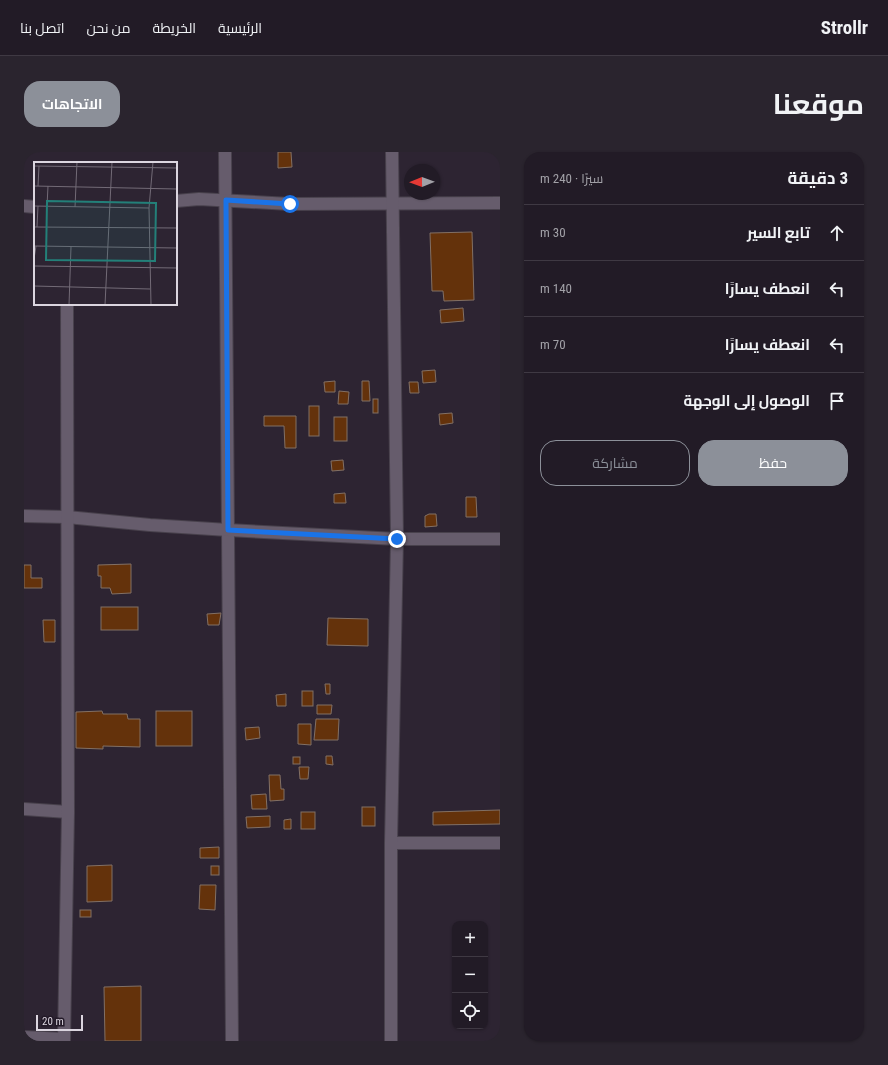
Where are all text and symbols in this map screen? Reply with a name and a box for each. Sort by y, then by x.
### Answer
text: Strollr [821,16,868,39]
text: اتصل بنا [20,20,64,36]
text: من نحن [86,20,130,36]
text: الخريطة [152,20,196,36]
text: الرئيسية [218,20,262,36]
button: الاتجاهات [24,81,120,127]
text: موقعنا [773,88,864,121]
inset map [34,162,177,305]
north arrow [404,164,440,200]
text: 3 دقيقة [787,168,848,188]
text: سيرًا · 240 m [540,171,603,186]
route start [281,195,299,213]
icon: ahead [826,222,848,244]
text: تابع السير [747,224,810,242]
text: 30 m [540,225,566,240]
icon: left [826,278,848,300]
text: انعطف يسارًا [725,280,810,298]
text: 140 m [540,281,572,296]
icon: left [826,334,848,356]
text: انعطف يسارًا [725,336,810,354]
text: 70 m [540,337,566,352]
icon: arrive [826,390,848,412]
text: الوصول إلى الوجهة [684,392,810,410]
button: مشاركة [540,440,690,486]
button: حفظ [698,440,848,486]
route end [388,530,406,548]
map controls [452,921,488,1029]
button: + [452,921,488,957]
button: − [452,957,488,993]
button: locate [452,993,488,1029]
scale bar [36,1013,83,1032]
text: 20 m [42,1015,64,1028]

